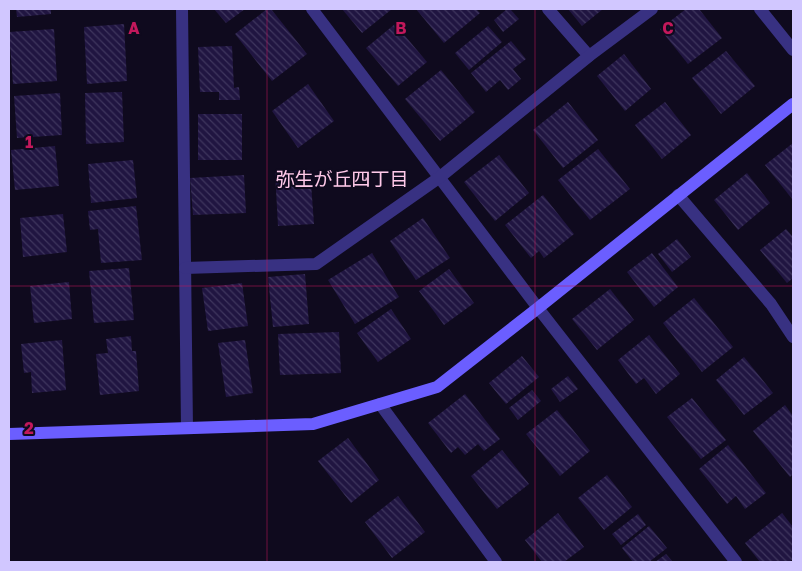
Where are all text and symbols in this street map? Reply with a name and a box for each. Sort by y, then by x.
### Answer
text: A [128,18,140,38]
text: B [395,18,407,38]
text: C [662,18,674,38]
text: 1 [25,132,33,152]
district label: 弥生が丘四丁目 [275,167,409,190]
text: 2 [24,418,34,438]

